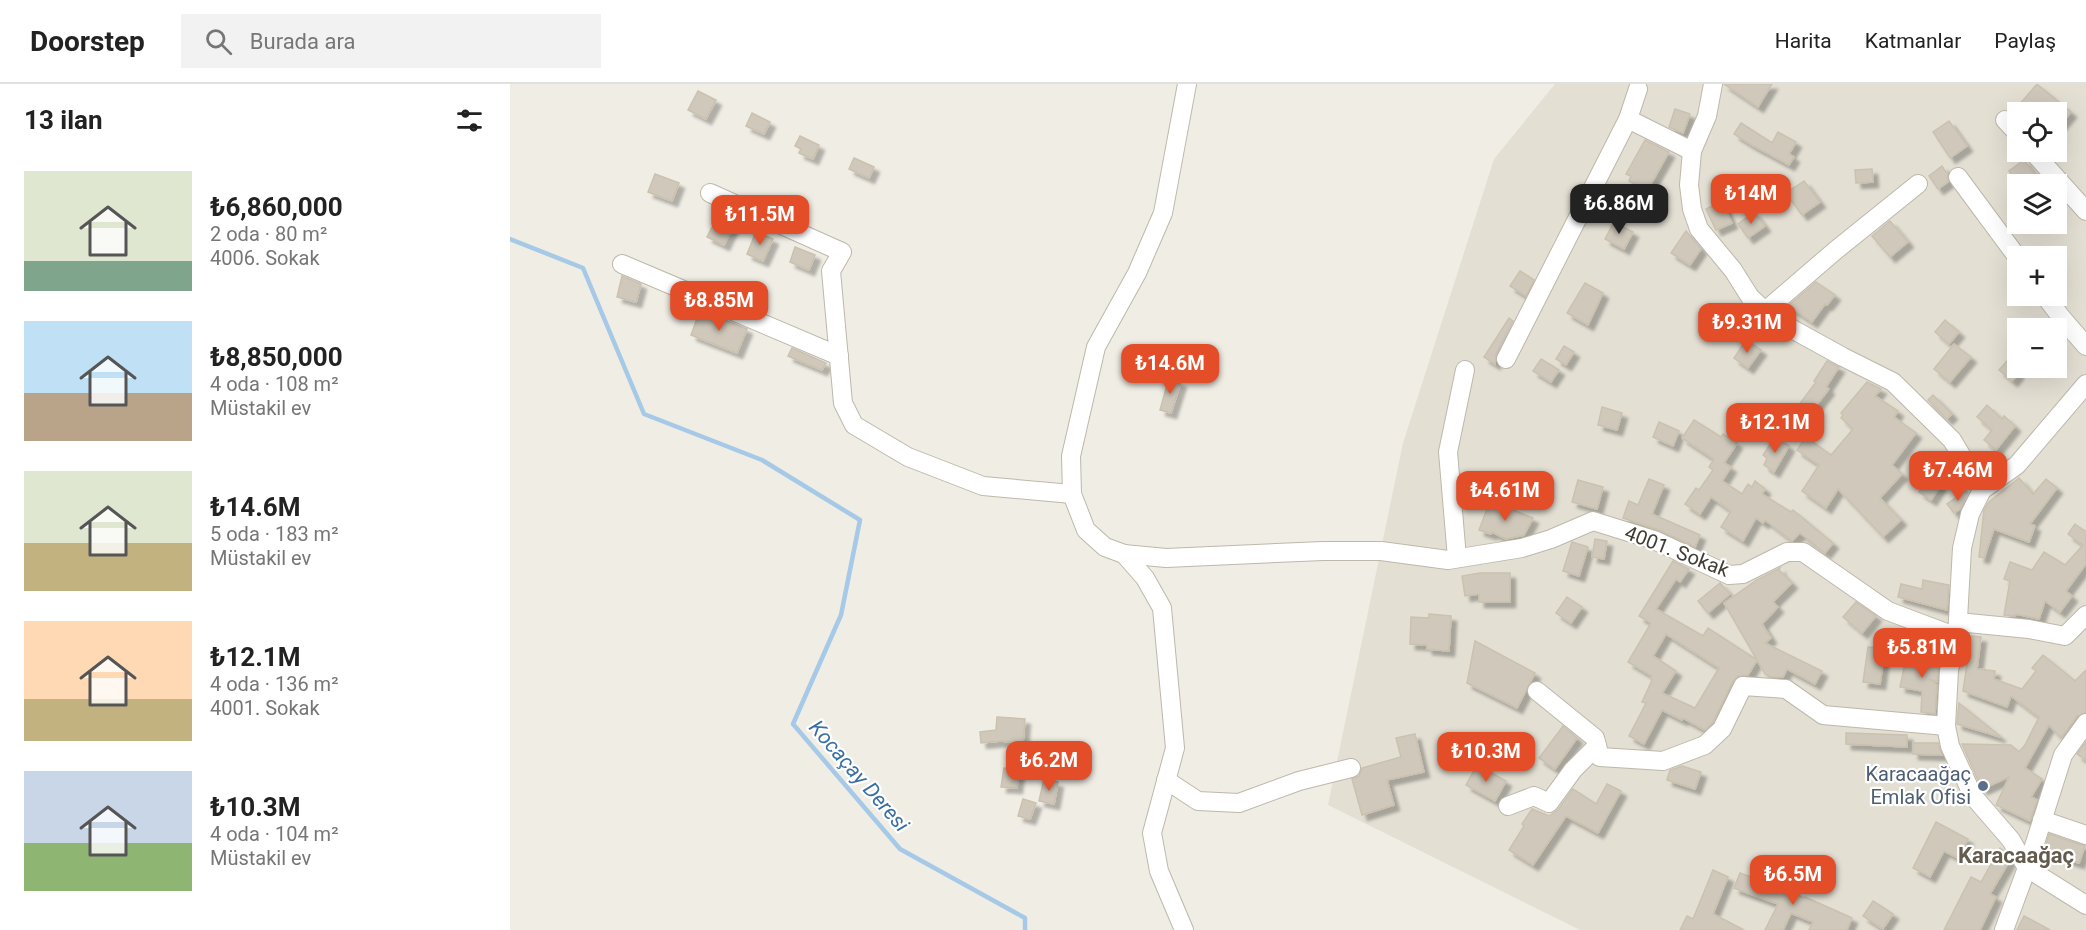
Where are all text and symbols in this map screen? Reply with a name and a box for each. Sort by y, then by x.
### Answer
search box [181,14,601,68]
text: Doorstep [30,25,145,58]
icon: search [202,25,235,58]
text: Burada ara [250,29,355,54]
text: Harita [1775,29,1832,53]
text: Katmanlar [1865,29,1961,53]
text: Paylaş [1994,29,2056,53]
map controls [2007,102,2067,378]
button: locate [2007,102,2067,162]
icon: filters [453,104,486,137]
text: 13 ilan [24,105,103,135]
pin: ₺14M [1715,174,1787,225]
button: layers [2007,174,2067,234]
text: ₺14M [1725,181,1777,205]
pin: ₺6.86M [1570,184,1668,235]
text: ₺6.86M [1584,191,1654,215]
text: ₺6,860,000 [210,192,343,222]
icon: home [72,195,144,267]
pin: ₺11.5M [711,195,809,246]
text: ₺11.5M [725,202,795,226]
text: 2 oda · 80 m² [210,222,327,246]
text: 4006. Sokak [210,246,320,270]
button: + [2007,246,2067,306]
pin: ₺8.85M [670,281,768,332]
text: ₺8.85M [684,288,754,312]
pin: ₺9.31M [1698,303,1796,354]
text: ₺9.31M [1712,310,1782,334]
button: − [2007,318,2067,378]
text: ₺8,850,000 [210,342,343,372]
pin: ₺14.6M [1121,344,1219,395]
icon: home [72,345,144,417]
text: ₺14.6M [1135,351,1205,375]
text: 4 oda · 108 m² [210,372,338,396]
text: Müstakil ev [210,396,311,420]
pin: ₺12.1M [1726,403,1824,454]
text: ₺12.1M [1740,410,1810,434]
pin: ₺7.46M [1909,451,2007,502]
text: ₺7.46M [1923,458,1993,482]
pin: ₺4.61M [1456,471,1554,522]
text: ₺4.61M [1470,478,1540,502]
text: ₺14.6M [210,492,300,522]
icon: home [72,495,144,567]
street label: 4001. Sokak [1622,520,1733,582]
text: 5 oda · 183 m² [210,522,338,546]
text: Müstakil ev [210,546,311,570]
pin: ₺5.81M [1873,628,1971,679]
text: ₺5.81M [1887,635,1957,659]
text: ₺12.1M [210,642,300,672]
icon: home [72,645,144,717]
text: 4 oda · 136 m² [210,672,338,696]
text: 4001. Sokak [210,696,320,720]
water label: Kocaçay Deresi [804,716,914,837]
pin: ₺10.3M [1437,732,1535,783]
text: ₺10.3M [1451,739,1521,763]
pin: ₺6.2M [1007,741,1091,792]
text: ₺6.2M [1020,748,1078,772]
place label: Karacaağaç Emlak Ofisi [1866,762,1971,809]
marker: Karacaağaç Emlak Ofisi [1976,779,1990,793]
text: ₺10.3M [210,792,300,822]
icon: home [72,795,144,867]
text: 4 oda · 104 m² [210,822,338,846]
district label: Karacaağaç [1958,843,2074,868]
text: Müstakil ev [210,846,311,870]
pin: ₺6.5M [1751,855,1835,906]
text: ₺6.5M [1764,862,1822,886]

